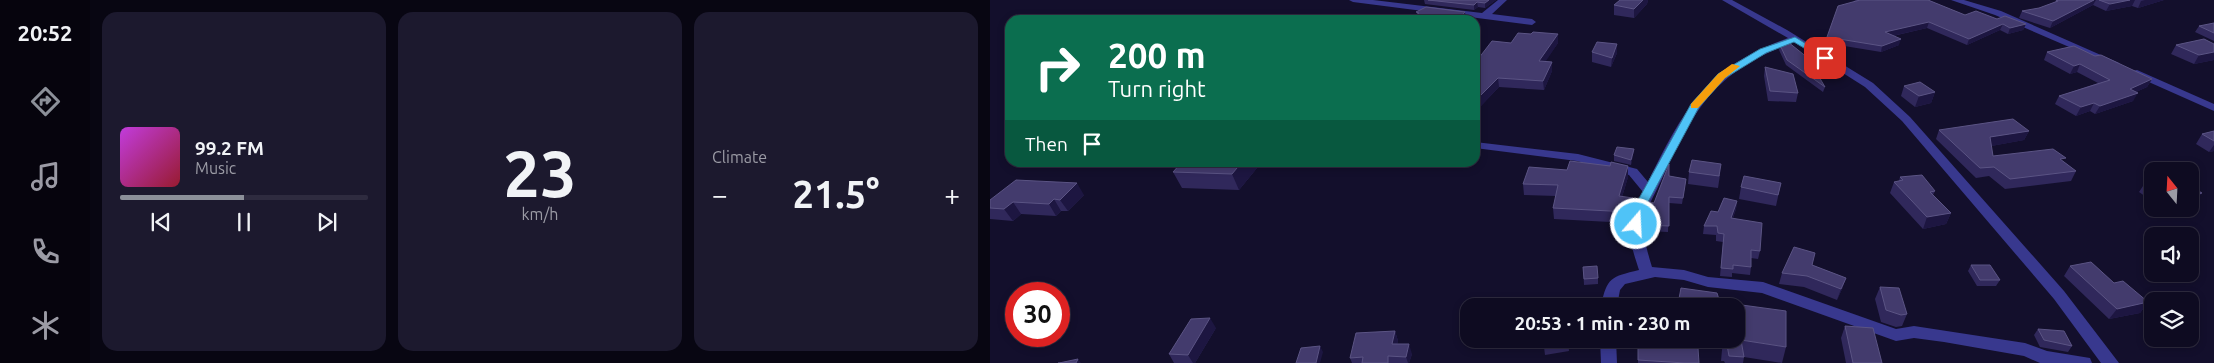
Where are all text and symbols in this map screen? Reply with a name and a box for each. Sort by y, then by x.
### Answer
text: 20:52 [17,20,73,45]
icon: right [1025,35,1090,100]
text: 200 m [1108,35,1206,75]
pin [1804,37,1846,79]
icon: arrive [1811,44,1839,72]
text: Turn right [1108,76,1206,101]
icon: directions [28,84,63,119]
icon: arrive [1078,130,1106,158]
text: Then [1025,133,1068,155]
text: 23 [503,136,577,209]
text: 99.2 FM [195,137,264,159]
text: Climate [712,148,767,166]
icon: music [28,159,63,194]
text: Music [195,159,236,177]
north arrow [2144,162,2199,218]
map controls [2144,162,2199,347]
text: 21.5° [792,173,880,215]
text: − [712,179,728,210]
text: + [944,179,960,210]
position arrow [1609,197,1661,249]
text: km/h [522,205,558,223]
icon: previous [147,208,175,236]
icon: pause [230,208,258,236]
icon: next [313,208,341,236]
button: sound [2144,227,2199,282]
icon: phone [28,234,63,269]
speed limit sign: 30 [1005,282,1070,347]
button: layers [2144,292,2199,347]
icon: climate [28,308,63,343]
text: 20:53 · 1 min · 230 m [1515,312,1690,334]

